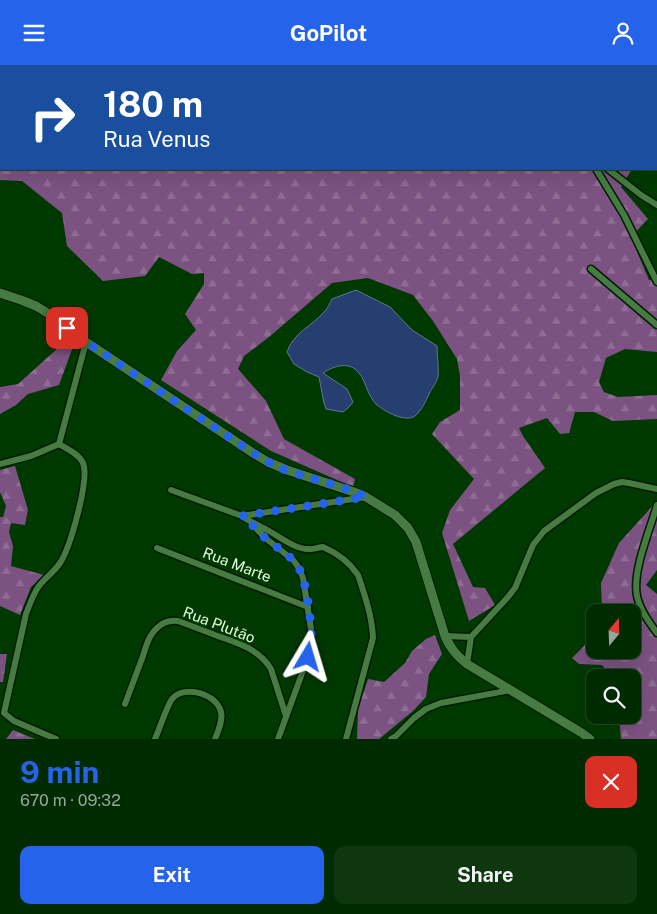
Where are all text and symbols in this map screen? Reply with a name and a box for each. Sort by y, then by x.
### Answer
icon: menu [20,19,48,47]
icon: person [609,19,637,47]
text: GoPilot [290,20,367,46]
text: 180 m [103,84,203,125]
icon: right [20,85,85,150]
text: Rua Venus [103,126,210,152]
pin [46,307,88,349]
icon: arrive [53,314,81,342]
street label: Rua Marte [201,544,274,585]
street label: Rua Plutão [181,603,258,646]
north arrow [586,604,641,659]
map controls [586,604,641,724]
position arrow [281,630,333,682]
button: search [586,669,641,724]
text: 9 min [20,754,99,790]
button: close [585,756,637,808]
text: 670 m · 09:32 [20,791,121,810]
button: Exit [20,846,324,904]
button: Share [334,846,637,904]

